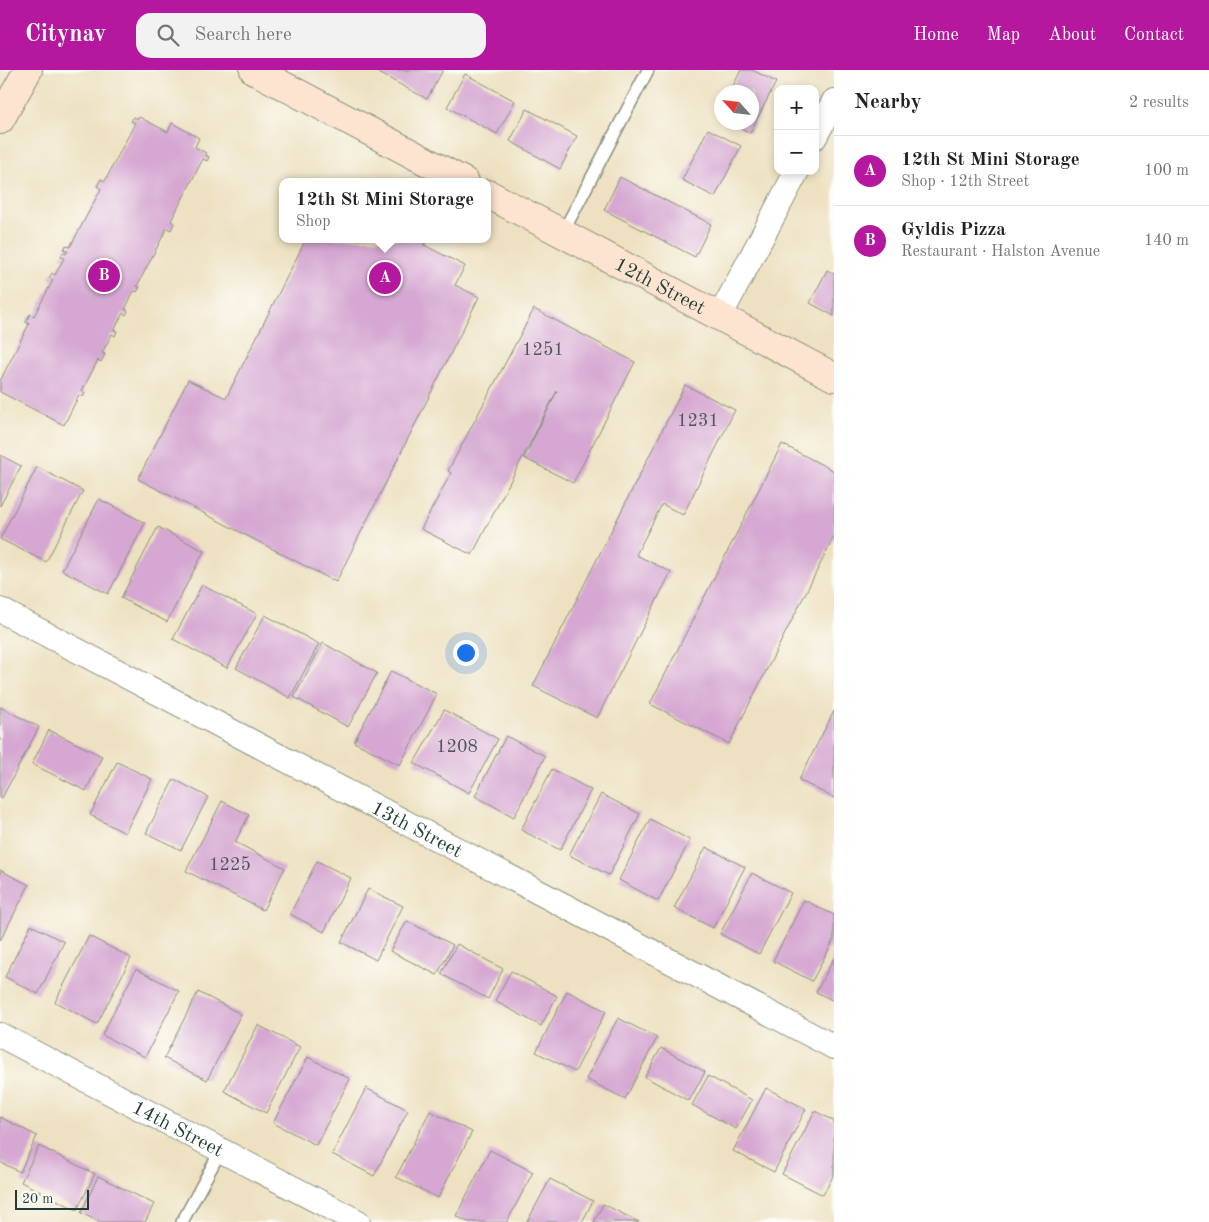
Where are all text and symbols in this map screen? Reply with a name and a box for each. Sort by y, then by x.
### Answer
search box [136,13,486,58]
icon: search [154,21,182,49]
text: Citynav [25,23,106,47]
text: Search here [194,26,292,45]
text: Home [913,26,959,44]
text: Map [987,26,1020,44]
text: About [1048,26,1096,44]
text: Contact [1124,26,1184,44]
north arrow [714,85,759,130]
map controls [774,85,819,175]
button: + [774,85,819,130]
text: Nearby [854,92,922,113]
text: 2 results [1129,95,1189,111]
button: − [774,130,819,175]
text: 12th St Mini Storage [901,151,1080,170]
text: A [864,163,876,179]
text: 100 m [1144,163,1189,179]
text: Shop · 12th Street [901,174,1029,190]
popup [279,178,491,243]
text: 12th St Mini Storage [296,191,474,210]
text: Shop [296,214,331,230]
text: Gyldis Pizza [901,221,1006,240]
text: B [864,233,876,249]
text: 140 m [1144,233,1189,249]
text: Restaurant · Halston Avenue [901,244,1100,260]
street label: 12th Street [611,255,708,319]
pin: B [88,257,120,295]
pin: A [369,259,401,297]
house number: 1251 [522,341,564,359]
house number: 1231 [677,412,719,430]
your location [453,640,479,666]
house number: 1208 [436,738,478,756]
street label: 13th Street [367,798,465,862]
house number: 1225 [209,856,251,874]
street label: 14th Street [128,1098,226,1162]
scale bar [15,1187,89,1210]
text: 20 m [22,1192,53,1206]

